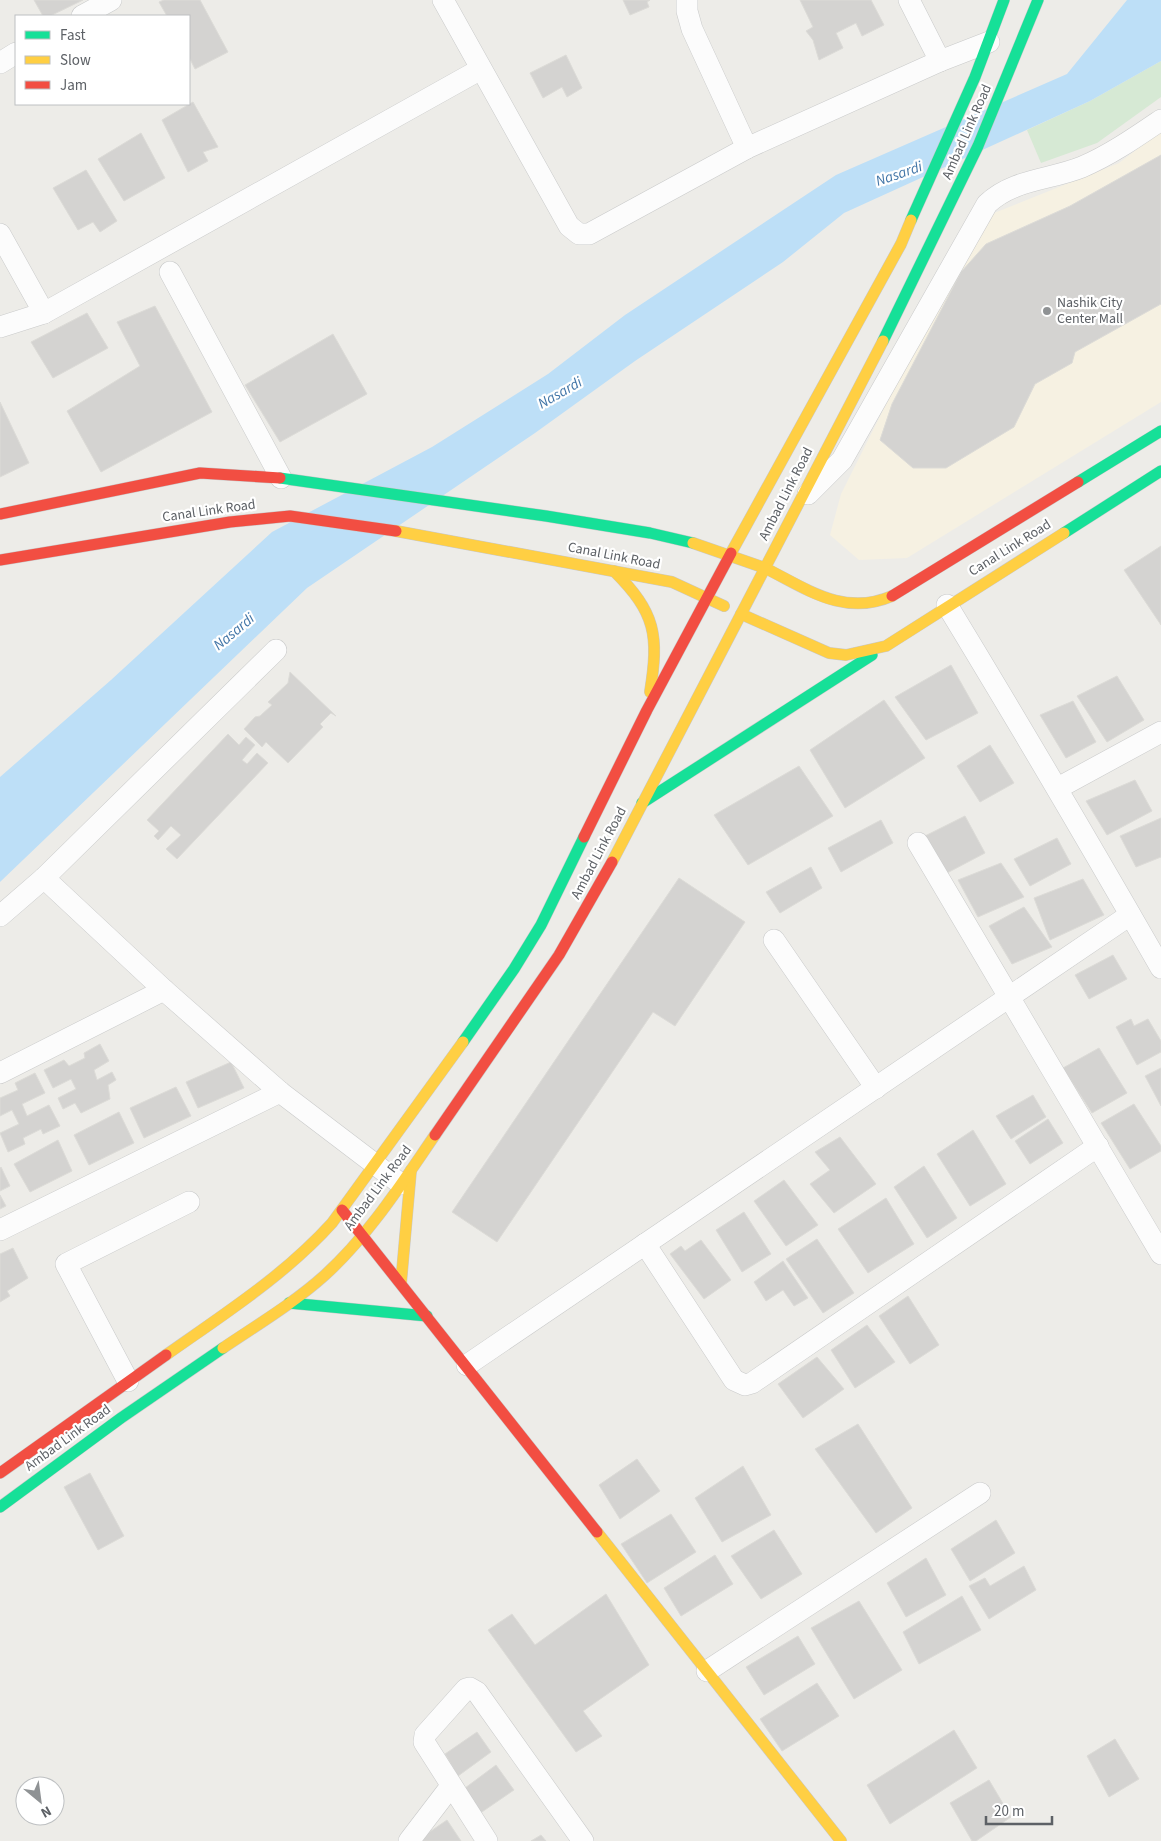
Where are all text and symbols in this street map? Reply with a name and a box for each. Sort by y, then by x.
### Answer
legend [15,15,190,105]
text: Fast [60,25,86,46]
text: Slow [60,50,91,71]
text: Jam [60,75,87,96]
street label: Ambad Link Road [937,81,997,183]
water label: Nasardi [873,156,926,192]
place label: Nashik City Center Mall [1057,293,1124,329]
marker: Nashik City Center Mall [1041,305,1053,317]
water label: Nasardi [534,372,586,414]
street label: Ambad Link Road [754,444,818,544]
street label: Canal Link Road [161,495,257,527]
street label: Canal Link Road [965,515,1055,581]
street label: Canal Link Road [566,537,662,575]
water label: Nasardi [209,608,259,655]
street label: Ambad Link Road [566,803,632,903]
street label: Ambad Link Road [339,1141,417,1235]
street label: Ambad Link Road [21,1400,115,1476]
north arrow [15,1776,65,1826]
scale bar [986,1794,1052,1826]
text: N [37,1800,55,1822]
text: 20 m [994,1801,1024,1822]

